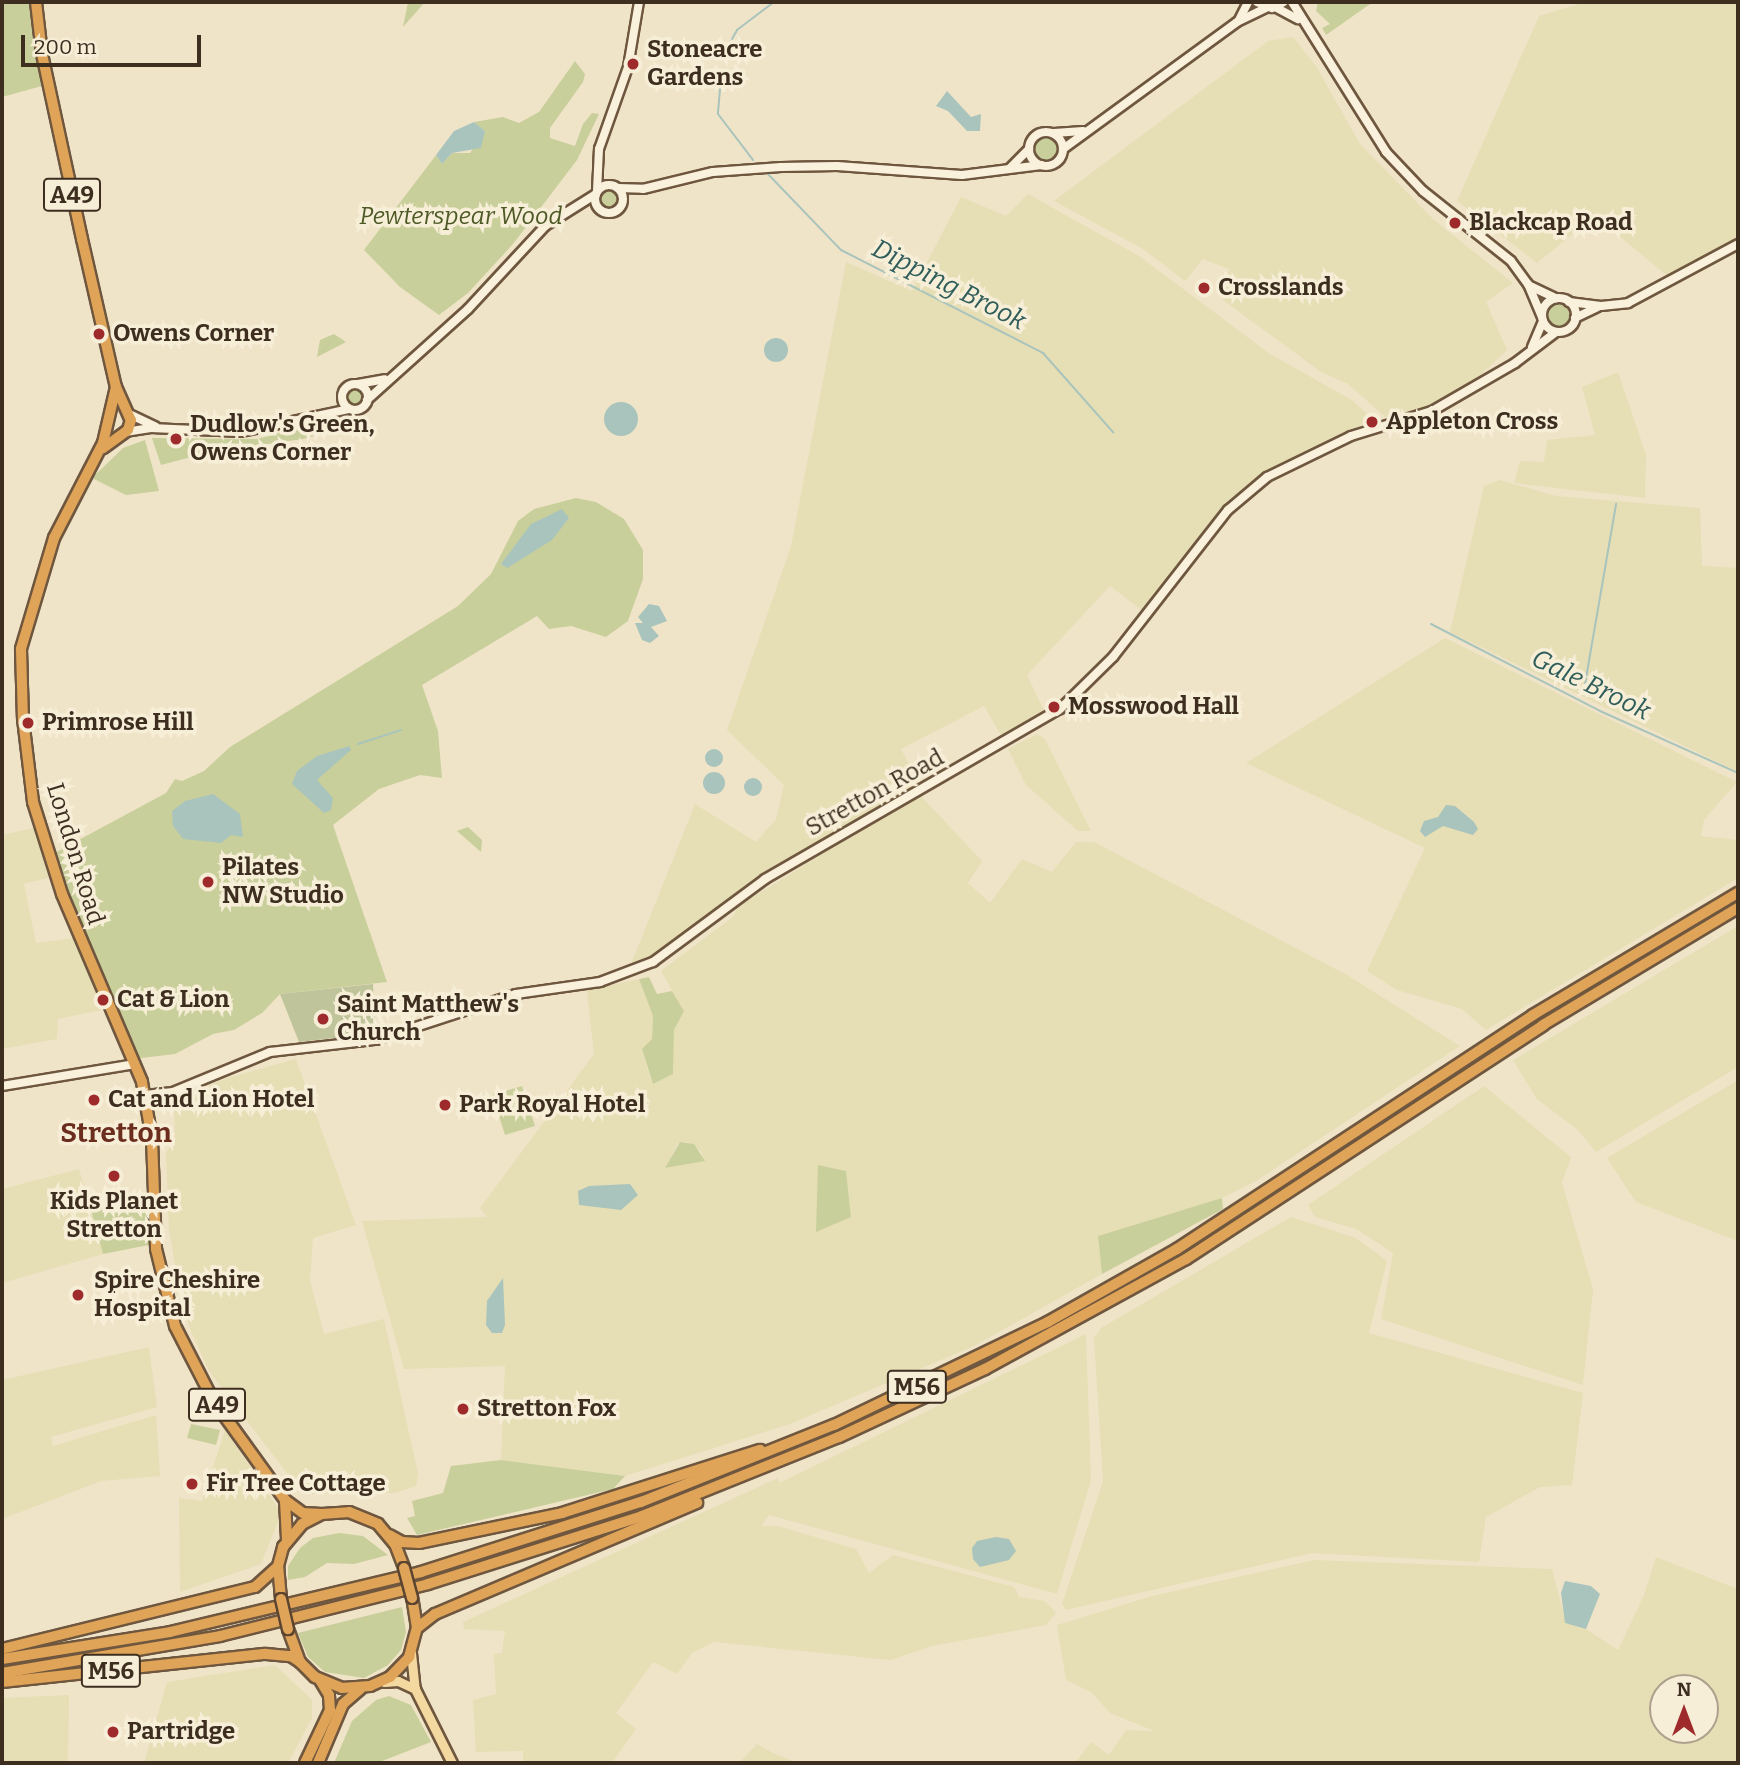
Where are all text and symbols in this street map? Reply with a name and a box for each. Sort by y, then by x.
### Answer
scale bar [24,21,205,65]
text: 200 m [34,34,97,60]
place label: Stoneacre Gardens [647,36,762,92]
marker: Stoneacre Gardens [625,56,641,72]
road number: A49 [42,176,102,214]
park label: Pewterspear Wood [359,203,563,231]
place label: Blackcap Road [1469,209,1633,237]
marker: Blackcap Road [1447,215,1463,231]
water label: Dipping Brook [867,233,1031,337]
place label: Crosslands [1218,274,1344,302]
marker: Crosslands [1196,280,1212,296]
place label: Owens Corner [113,320,274,348]
marker: Owens Corner [91,326,107,342]
place label: Appleton Cross [1386,408,1558,436]
place label: Dudlow's Green, Owens Corner [190,411,375,467]
marker: Appleton Cross [1364,414,1380,430]
marker: Dudlow's Green, Owens Corner [168,431,184,447]
water label: Gale Brook [1527,643,1655,727]
place label: Mosswood Hall [1068,693,1239,721]
marker: Mosswood Hall [1046,699,1062,715]
place label: Primrose Hill [42,709,194,737]
marker: Primrose Hill [20,715,36,731]
street label: Stretton Road [801,743,949,843]
street label: London Road [40,780,110,928]
place label: Pilates NW Studio [222,854,344,910]
marker: Pilates NW Studio [200,874,216,890]
place label: Cat & Lion [117,986,230,1014]
place label: Saint Matthew's Church [337,991,519,1047]
marker: Cat & Lion [95,992,111,1008]
marker: Saint Matthew's Church [315,1011,331,1027]
place label: Cat and Lion Hotel [108,1086,314,1114]
place label: Park Royal Hotel [459,1091,645,1119]
marker: Cat and Lion Hotel [86,1092,102,1108]
marker: Park Royal Hotel [437,1097,453,1113]
district label: Stretton [60,1116,172,1150]
marker: Kids Planet Stretton [106,1168,122,1184]
place label: Kids Planet Stretton [50,1188,178,1244]
place label: Spire Cheshire Hospital [94,1267,260,1323]
marker: Spire Cheshire Hospital [68,1285,88,1305]
road number: M56 [886,1368,948,1406]
road number: A49 [187,1386,247,1424]
place label: Stretton Fox [477,1395,616,1423]
marker: Stretton Fox [455,1401,471,1417]
place label: Fir Tree Cottage [206,1470,386,1498]
marker: Fir Tree Cottage [184,1476,200,1492]
road number: M56 [80,1652,142,1690]
north arrow [1649,1674,1719,1744]
text: N [1677,1678,1691,1701]
place label: Partridge [127,1718,235,1746]
marker: Partridge [105,1724,121,1740]

